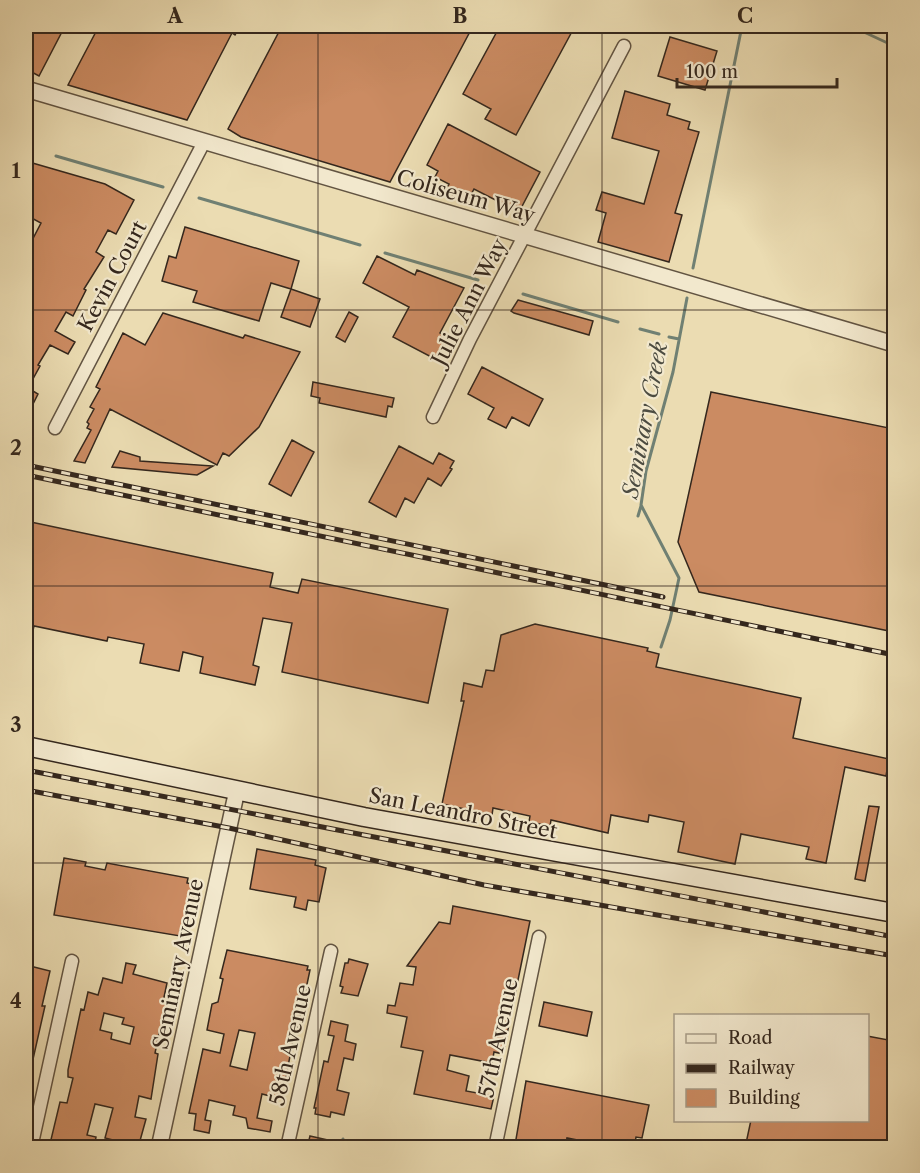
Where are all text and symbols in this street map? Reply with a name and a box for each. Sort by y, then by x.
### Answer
text: A [166,4,183,28]
text: B [453,4,468,28]
text: C [737,4,753,28]
scale bar [677,51,838,89]
text: 100 m [686,61,738,83]
text: 1 [12,159,21,183]
street label: Coliseum Way [394,164,539,228]
street label: Kevin Court [72,216,152,336]
street label: Julie Ann Way [425,234,512,372]
water label: Seminary Creek [616,339,673,502]
text: 2 [10,436,22,460]
text: 3 [10,713,22,737]
street label: San Leandro Street [367,782,560,844]
street label: Seminary Avenue [148,876,208,1052]
street label: 57th Avenue [473,976,523,1100]
street label: 58th Avenue [264,982,316,1108]
text: 4 [10,989,22,1013]
legend [674,1014,869,1122]
text: Road [728,1027,773,1049]
text: Railway [728,1057,796,1079]
text: Building [728,1087,800,1109]

